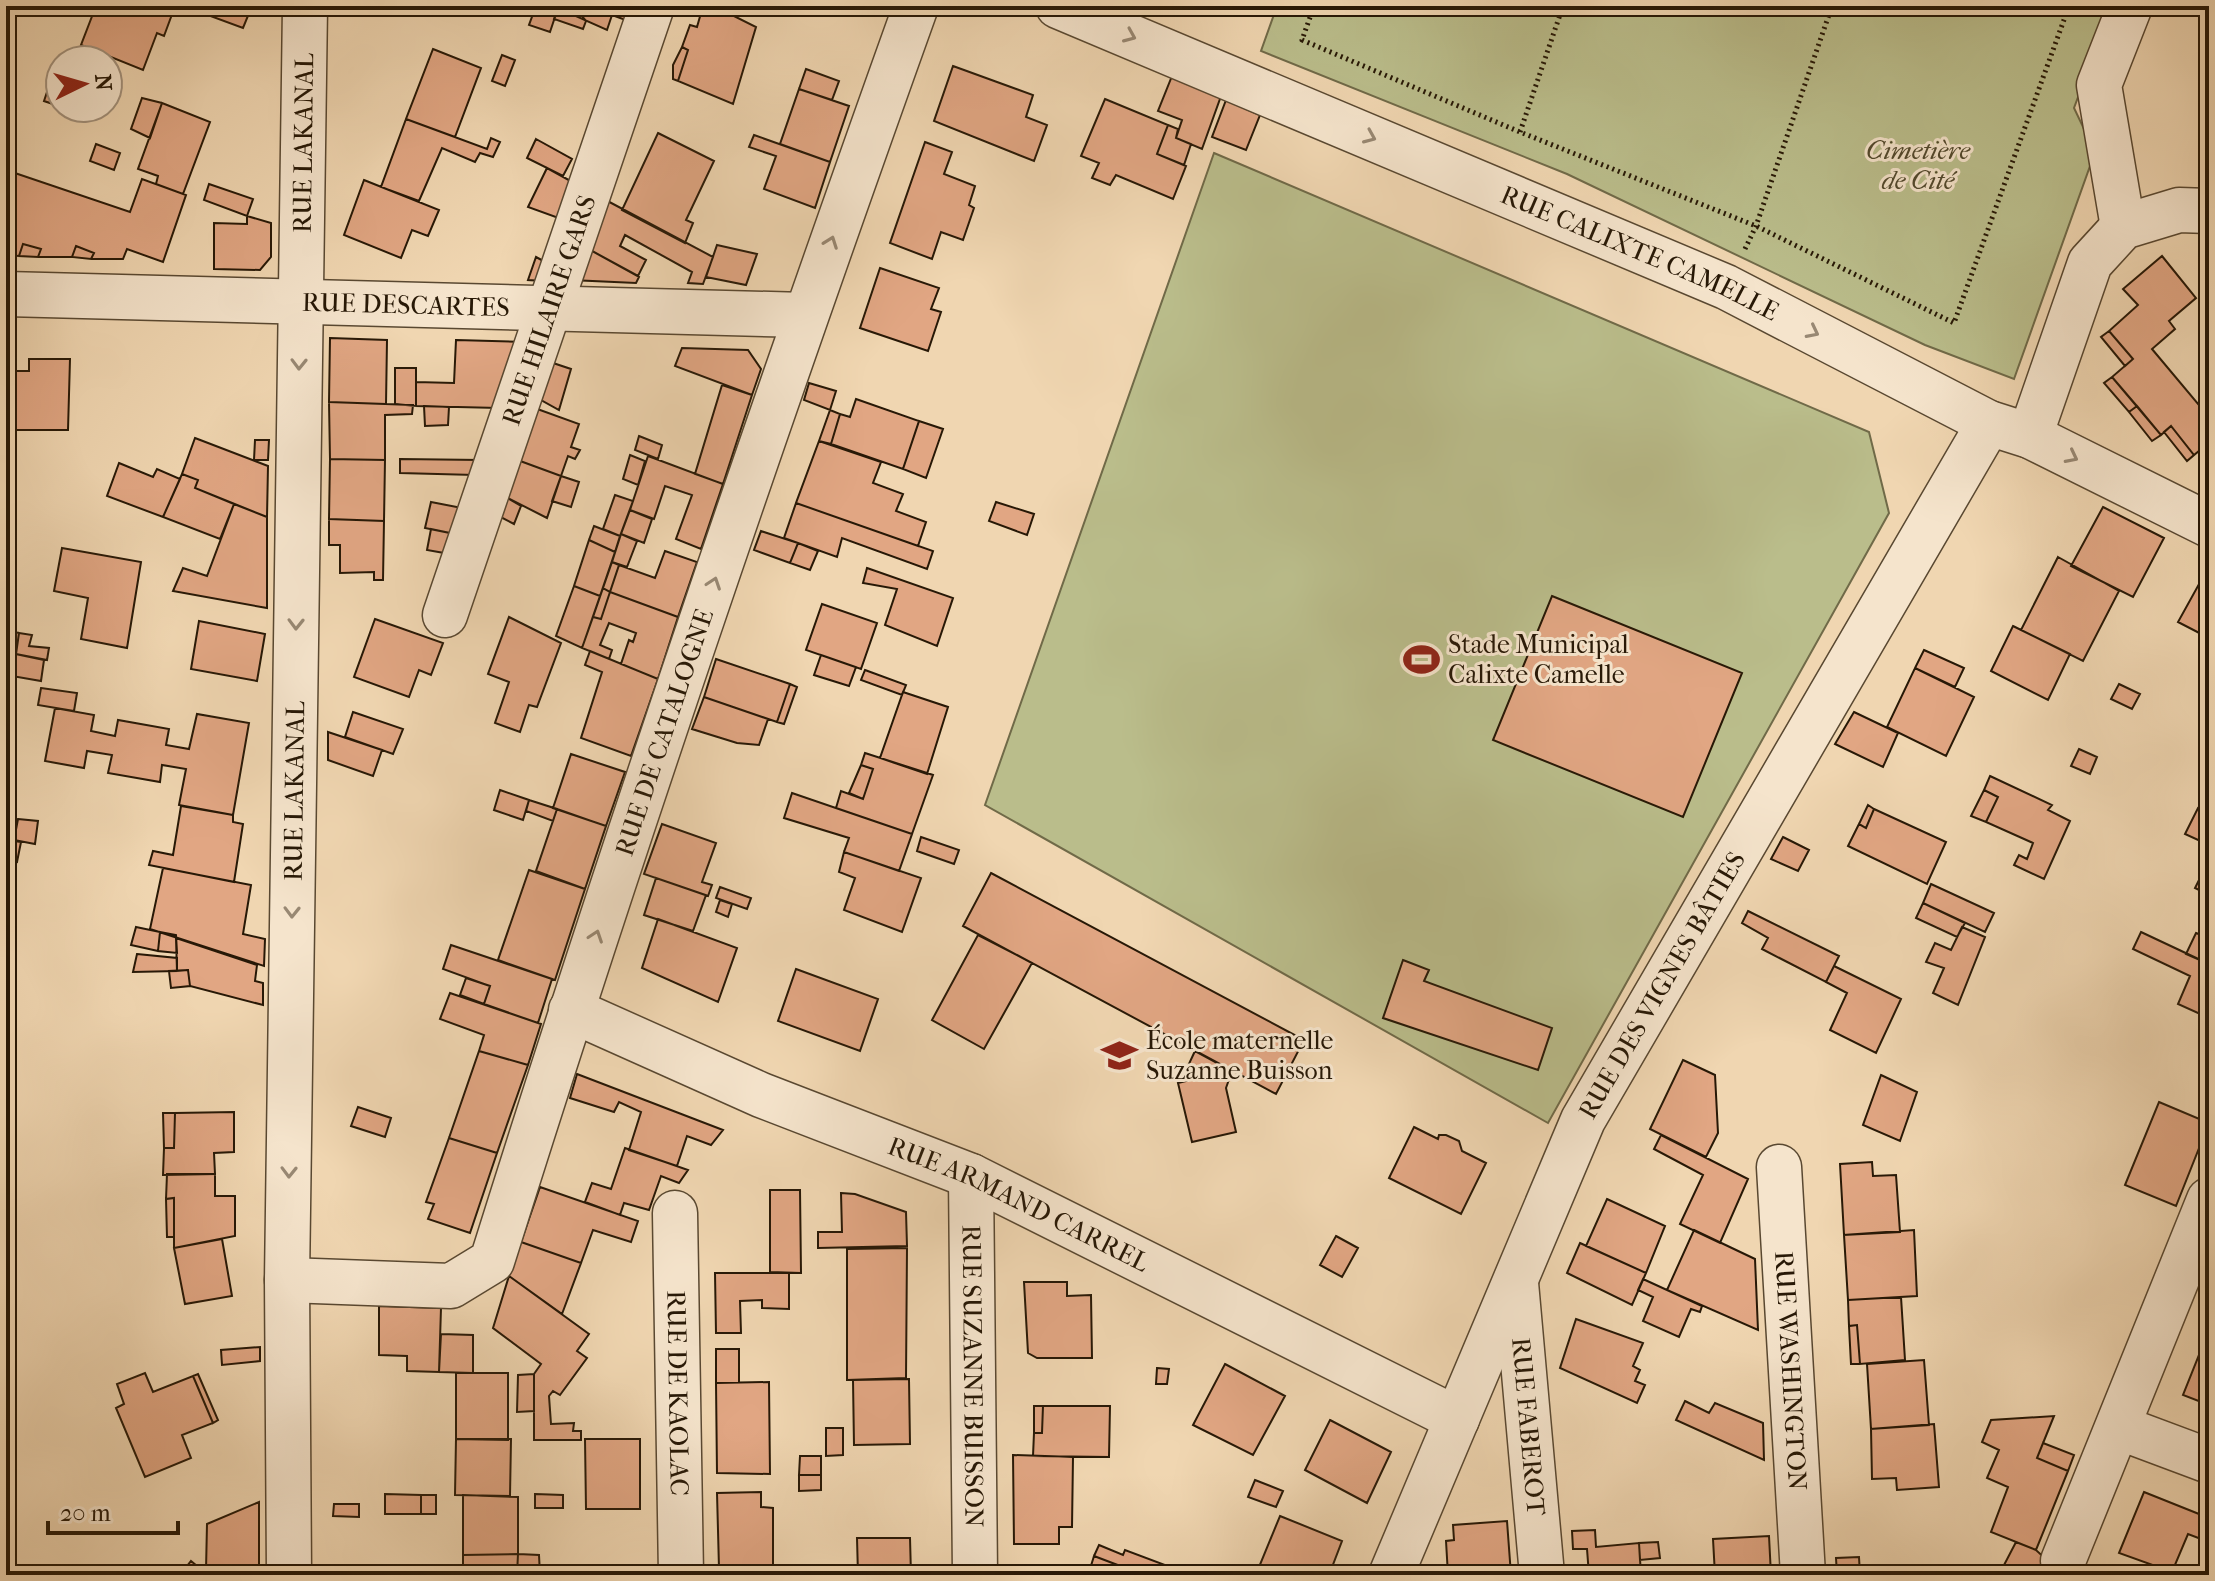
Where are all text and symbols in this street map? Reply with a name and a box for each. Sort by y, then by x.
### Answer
one-way arrow [1122,27,1136,43]
north arrow [44,44,124,124]
street label: RUE LAKANAL [287,53,320,233]
text: N [89,73,117,92]
one-way arrow [1362,128,1376,144]
park label: Cimetière de Cité [1866,135,1972,196]
street label: RUE CALIXTE CAMELLE [1496,179,1784,328]
street label: RUE HILAIRE GARS [496,191,603,430]
one-way arrow [821,236,838,250]
street label: RUE DESCARTES [302,287,510,323]
one-way arrow [1804,323,1819,338]
one-way arrow [291,358,308,371]
one-way arrow [2063,447,2078,463]
one-way arrow [705,577,721,591]
street label: RUE DE CATALOGNE [609,605,720,860]
one-way arrow [287,618,305,631]
place label: Stade Municipal Calixte Camelle [1448,629,1629,690]
sports icon: Stade Municipal Calixte Camelle [1403,640,1441,678]
street label: RUE LAKANAL [278,700,311,881]
street label: RUE DES VIGNES BÂTIES [1572,846,1752,1125]
one-way arrow [283,906,301,919]
one-way arrow [586,929,602,943]
place label: École maternelle Suzanne Buisson [1146,1024,1333,1086]
school or university icon: École maternelle Suzanne Buisson [1101,1036,1139,1074]
street label: RUE ARMAND CARREL [884,1130,1154,1279]
one-way arrow [280,1166,297,1179]
street label: RUE SUZANNE BUISSON [955,1225,990,1528]
street label: RUE WASHINGTON [1768,1250,1813,1492]
street label: RUE DE KAOLAC [660,1290,695,1496]
street label: RUE FABEROT [1505,1336,1552,1517]
scale bar [48,1485,178,1535]
text: 20 m [60,1499,111,1527]

